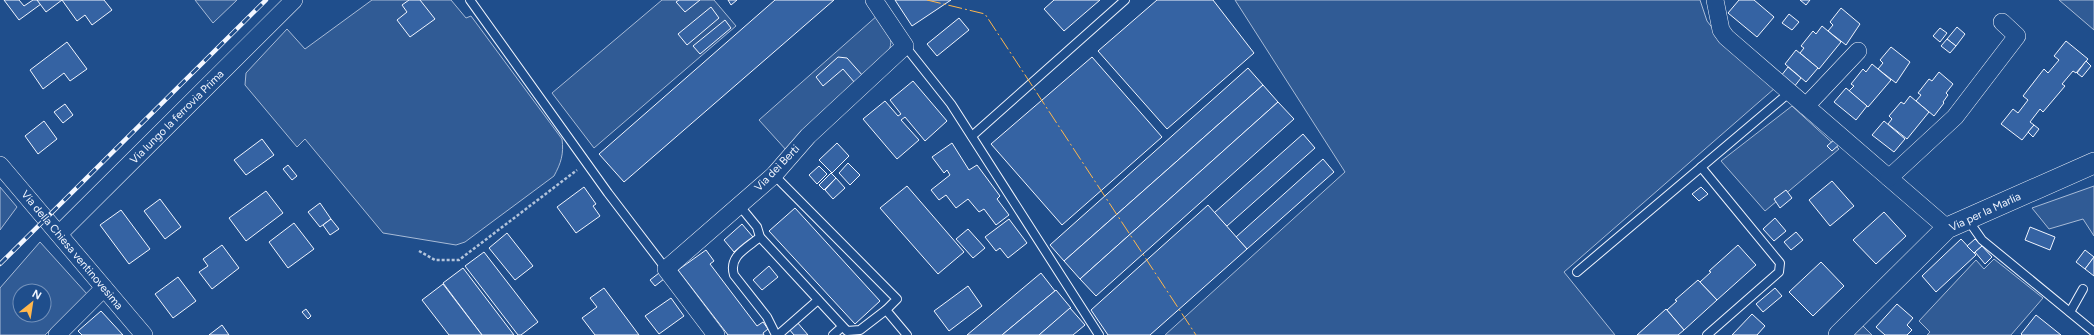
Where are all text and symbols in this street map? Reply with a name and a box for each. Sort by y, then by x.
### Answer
street label: Via lungo la ferrovia Prima [127,67,227,167]
street label: Via dei Berti [752,142,802,194]
street label: Via della Chiesa ventinovesima [18,188,126,312]
street label: Via per la Marlia [1947,190,2023,234]
north arrow [12,283,52,323]
text: N [30,287,44,303]

